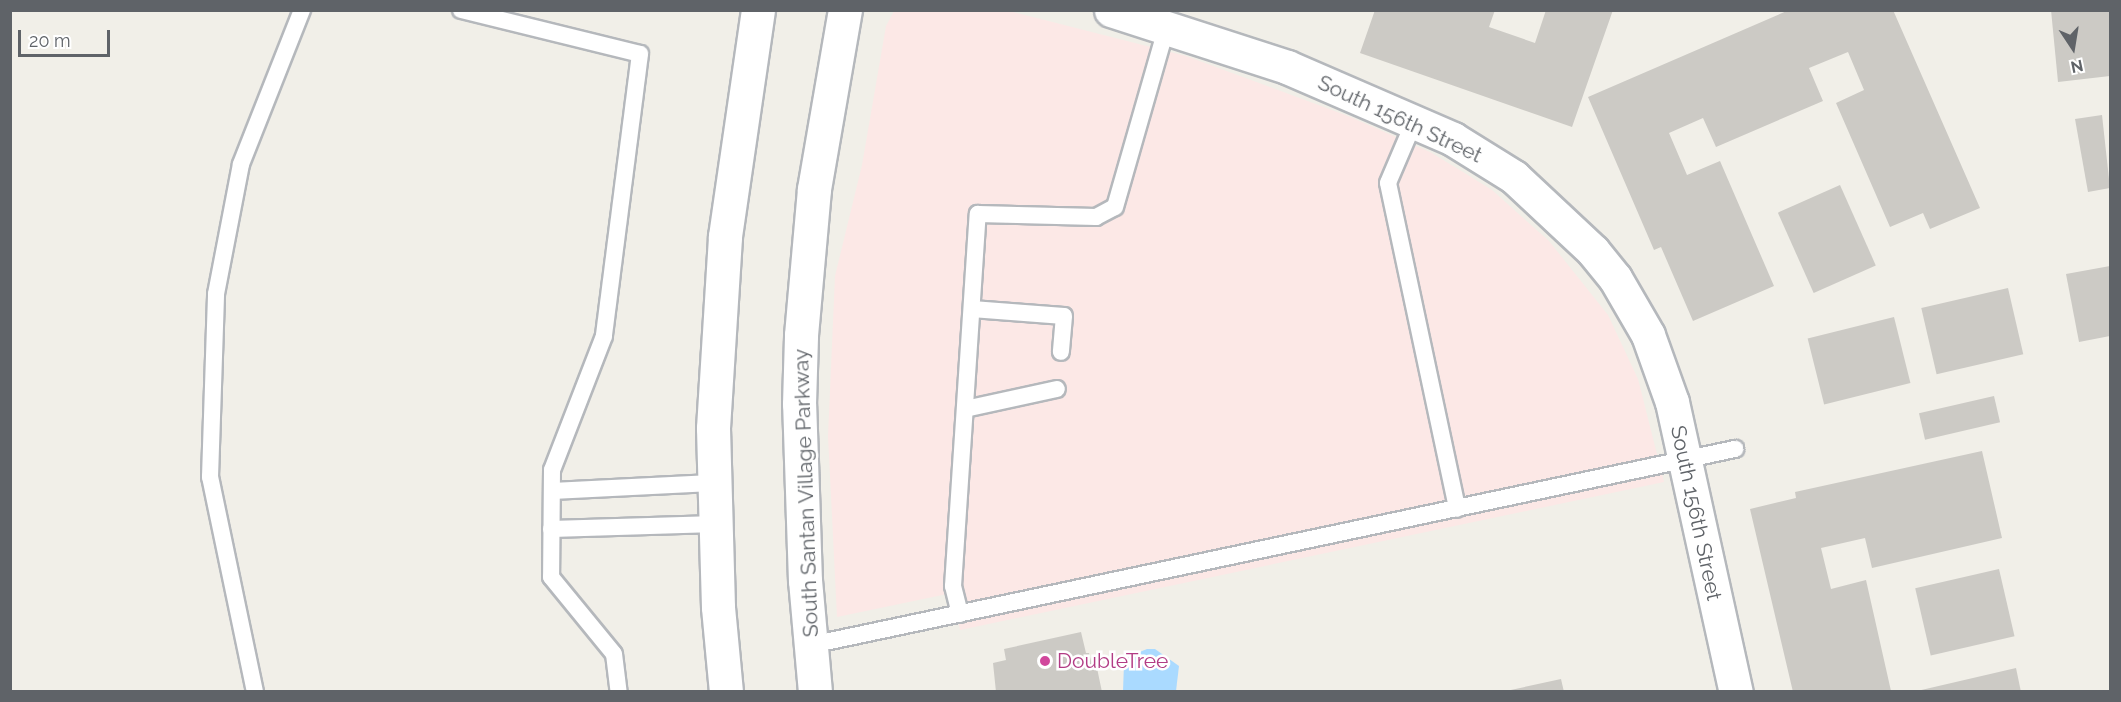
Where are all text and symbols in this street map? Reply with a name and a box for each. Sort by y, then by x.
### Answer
scale bar [21,18,112,56]
north arrow [2043,18,2103,78]
text: 20 m [29,30,71,51]
text: N [2069,56,2085,77]
street label: South 156th Street [1314,70,1486,168]
street label: South Santan Village Parkway [788,348,824,638]
street label: South 156th Street [1665,423,1727,603]
place label: DoubleTree [1057,648,1168,674]
marker: DoubleTree [1038,654,1052,668]

